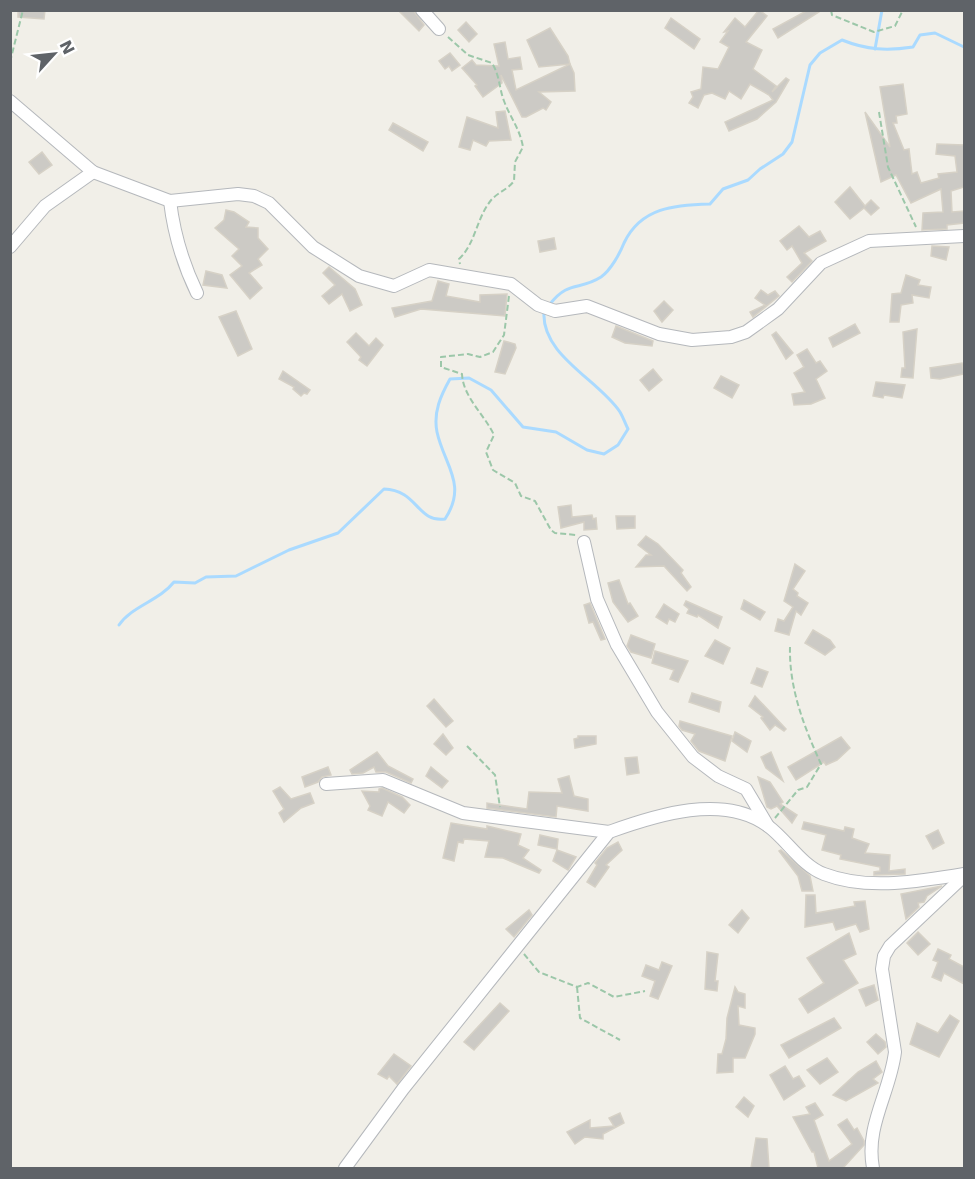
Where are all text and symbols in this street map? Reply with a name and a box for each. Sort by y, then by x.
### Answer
north arrow [24,24,84,84]
text: N [55,37,78,58]

